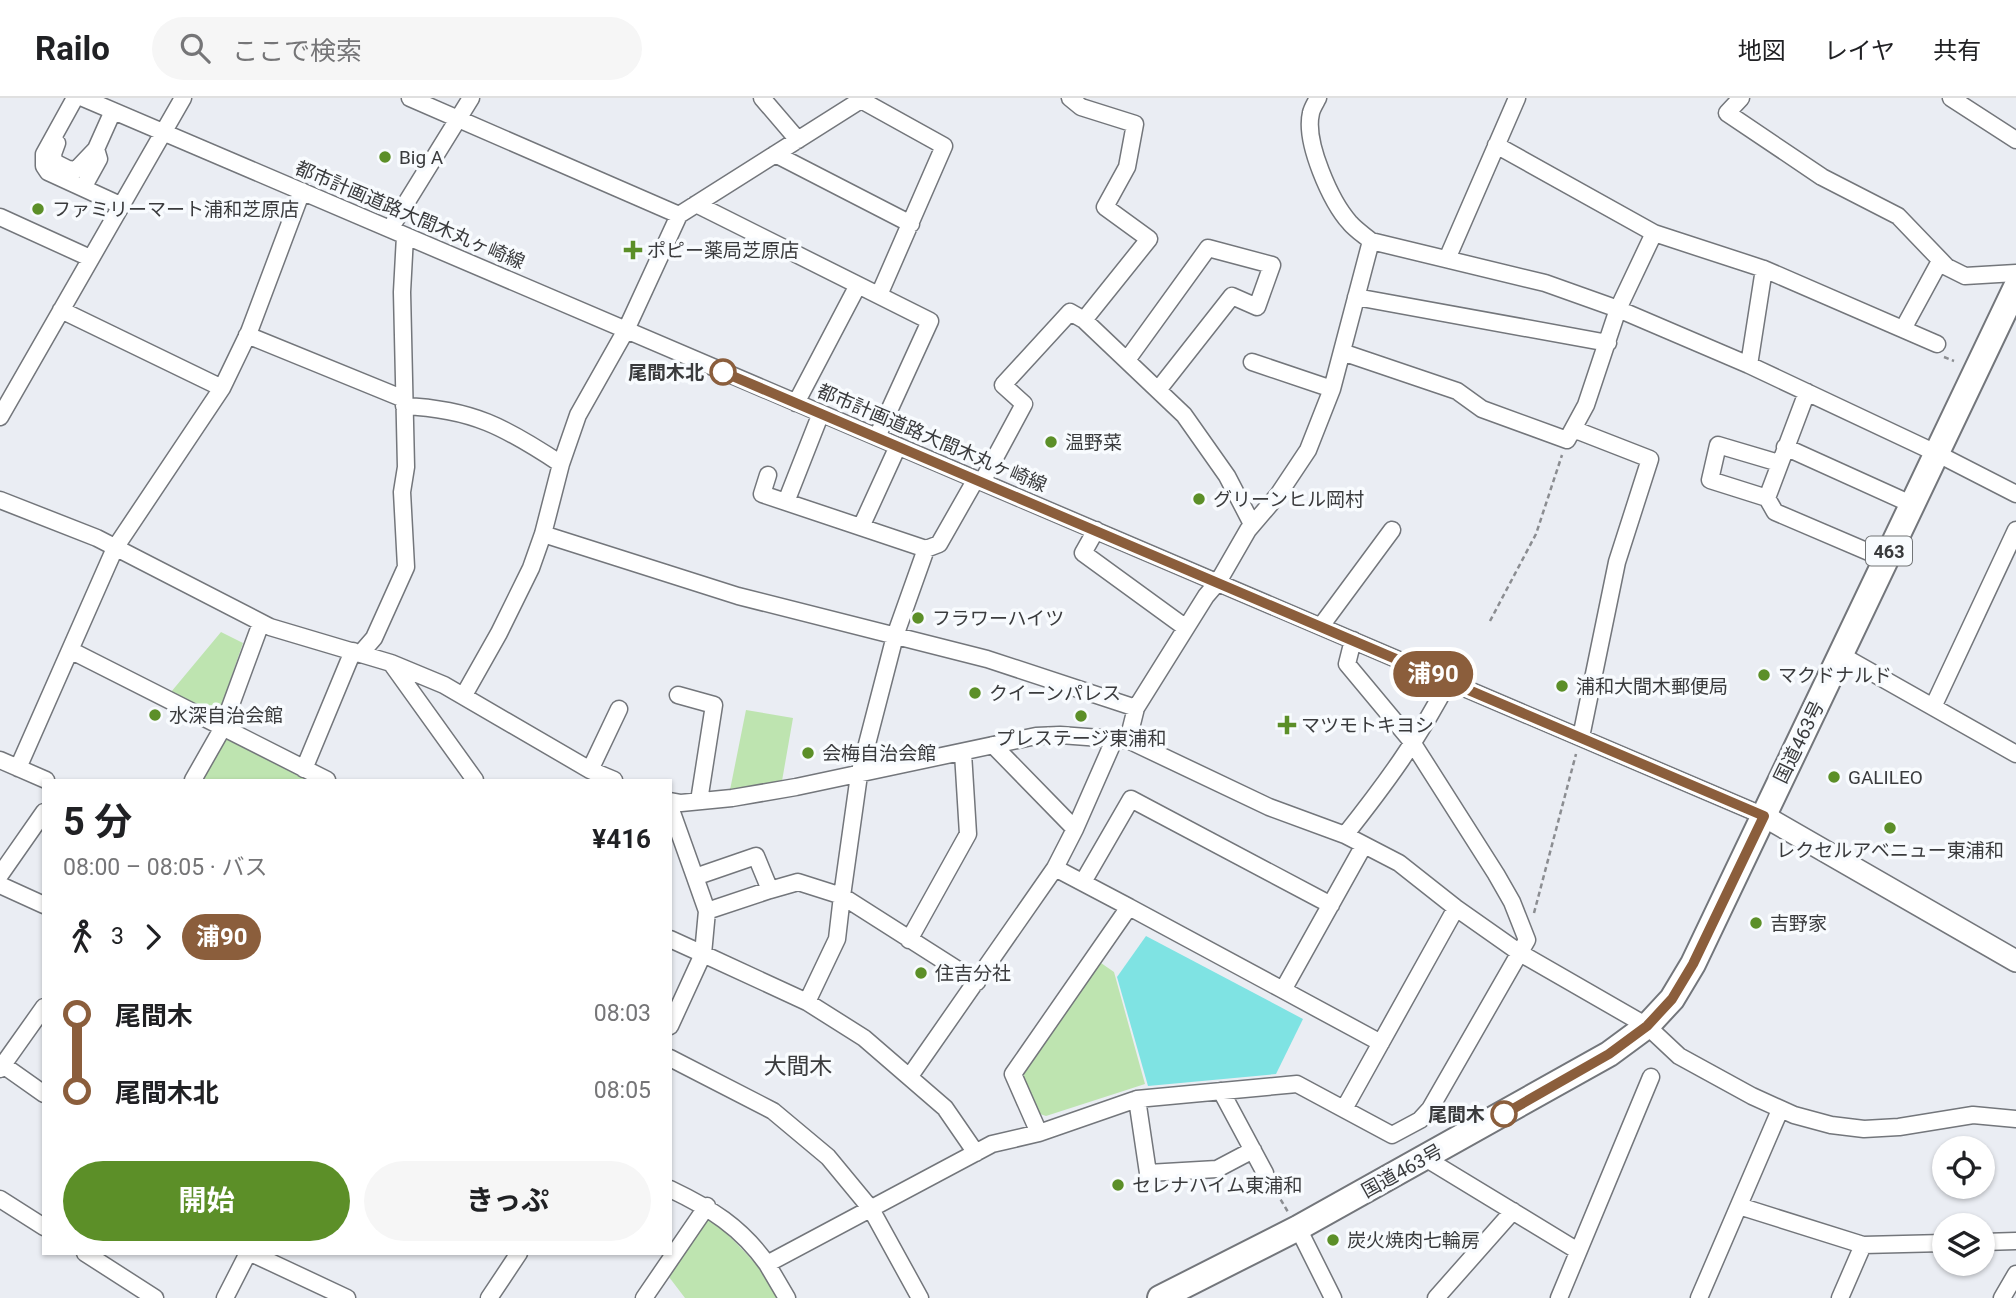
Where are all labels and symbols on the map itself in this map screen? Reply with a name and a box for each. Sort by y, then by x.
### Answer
place label: Big A [399,146,444,169]
marker: Big A [377,149,393,165]
street label: 都市計画道路大間木丸ヶ崎線 [292,156,528,274]
place label: ファミリーマート浦和芝原店 [52,198,299,221]
marker: ファミリーマート浦和芝原店 [30,201,46,217]
place label: ポピー薬局芝原店 [647,239,799,262]
marker: ポピー薬局芝原店 [625,242,641,258]
marker: 尾間木北 [710,359,736,385]
place label: 尾間木北 [628,361,704,384]
street label: 都市計画道路大間木丸ヶ崎線 [814,379,1050,497]
place label: 温野菜 [1065,431,1122,454]
marker: 温野菜 [1043,434,1059,450]
place label: グリーンヒル岡村 [1213,488,1364,511]
marker: グリーンヒル岡村 [1191,491,1207,507]
road number: 463 [1866,536,1912,565]
place label: フラワーハイツ [932,607,1064,630]
marker: フラワーハイツ [910,610,926,626]
line badge: 浦90 [1393,651,1473,697]
place label: マクドナルド [1778,664,1892,687]
marker: マクドナルド [1756,667,1772,683]
place label: 浦和大間木郵便局 [1576,675,1728,698]
marker: 浦和大間木郵便局 [1554,678,1570,694]
place label: クイーンパレス [989,682,1121,705]
marker: クイーンパレス [967,685,983,701]
street label: 国道463号 [1769,697,1829,787]
place label: 水深自治会館 [169,704,283,727]
marker: 水深自治会館 [147,707,163,723]
marker: プレステージ東浦和 [1073,708,1089,724]
place label: マツモトキヨシ [1301,714,1434,737]
marker: マツモトキヨシ [1279,717,1295,733]
place label: プレステージ東浦和 [996,727,1166,750]
place label: 会梅自治会館 [822,742,936,765]
marker: 会梅自治会館 [800,745,816,761]
place label: GALILEO [1848,766,1923,789]
marker: GALILEO [1826,769,1842,785]
marker: レクセルアベニュー東浦和 [1882,820,1898,836]
place label: レクセルアベニュー東浦和 [1776,839,2004,862]
place label: 吉野家 [1770,912,1827,935]
marker: 吉野家 [1748,915,1764,931]
place label: 住吉分社 [935,962,1011,985]
marker: 住吉分社 [913,965,929,981]
district label: 大間木 [764,1053,833,1080]
marker: 尾間木 [1491,1101,1517,1127]
place label: 尾間木 [1428,1103,1485,1126]
street label: 国道463号 [1357,1139,1447,1203]
place label: セレナハイム東浦和 [1132,1174,1302,1197]
marker: セレナハイム東浦和 [1110,1177,1126,1193]
place label: 炭火焼肉七輪房 [1347,1229,1480,1252]
marker: 炭火焼肉七輪房 [1325,1232,1341,1248]

